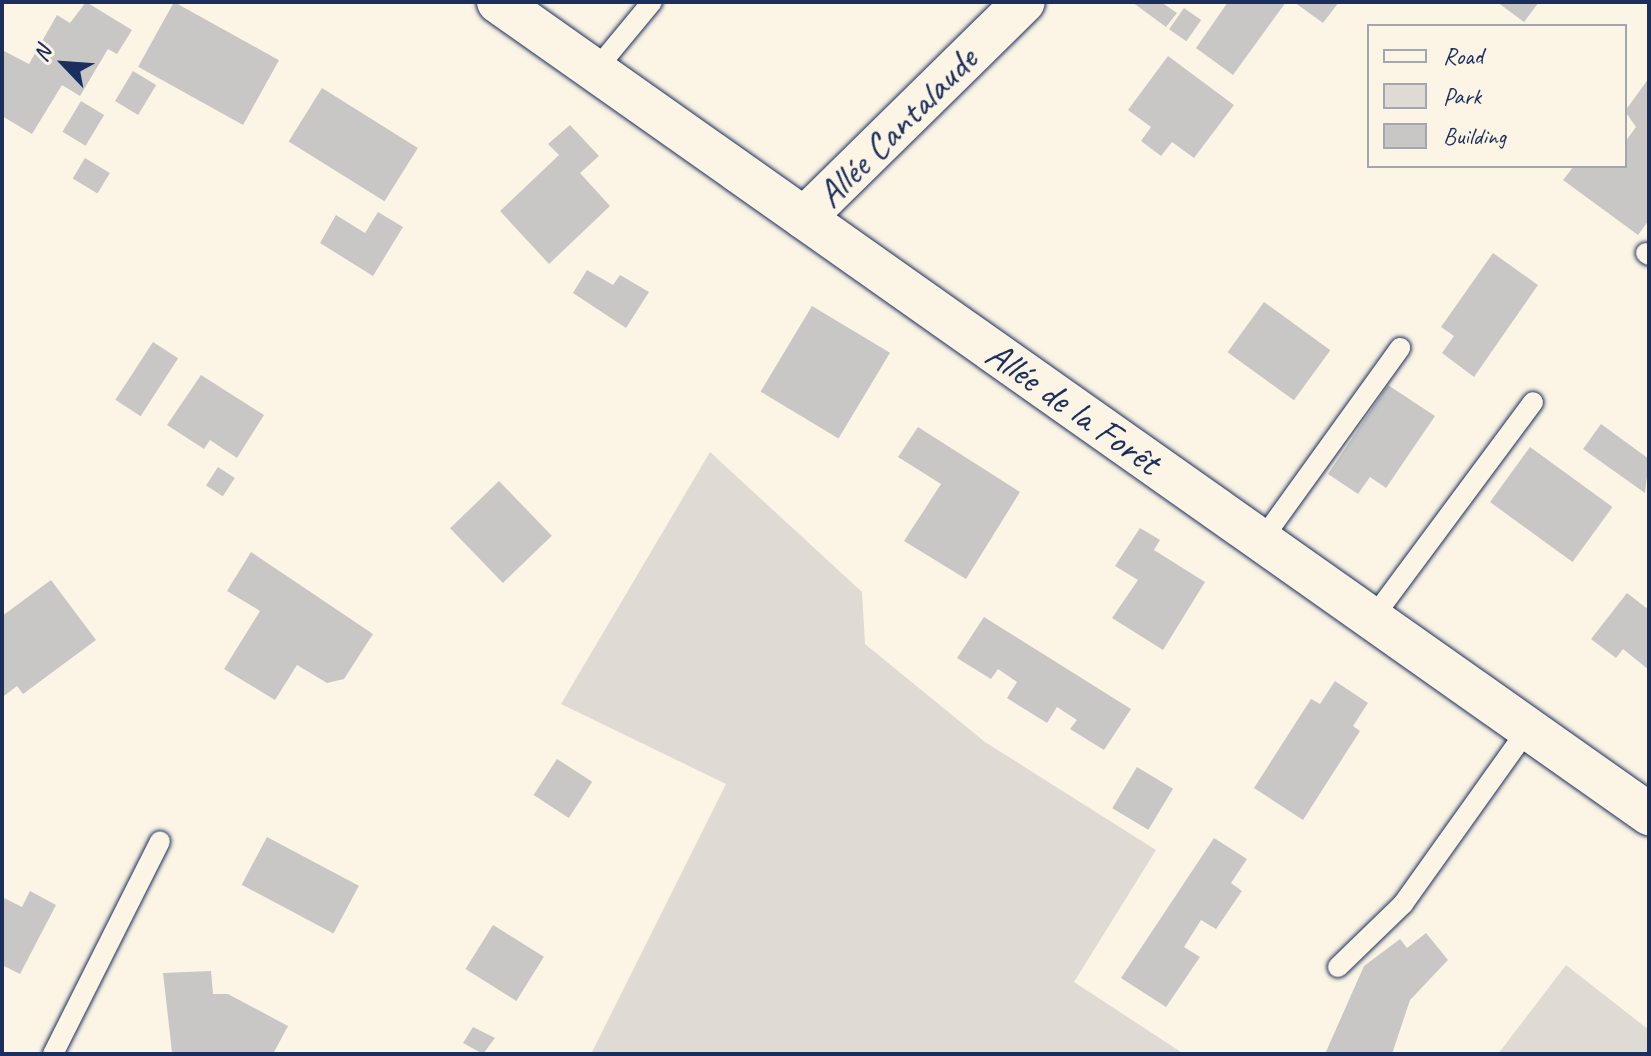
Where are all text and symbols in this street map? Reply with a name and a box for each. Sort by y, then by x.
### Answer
north arrow [24,24,104,104]
legend [1367,24,1627,168]
street label: Allée Cantalaude [807,37,987,217]
text: Road [1443,41,1483,71]
text: N [27,42,58,66]
text: Park [1443,81,1481,111]
text: Building [1443,121,1506,151]
street label: Allée de la Forêt [977,331,1169,485]

